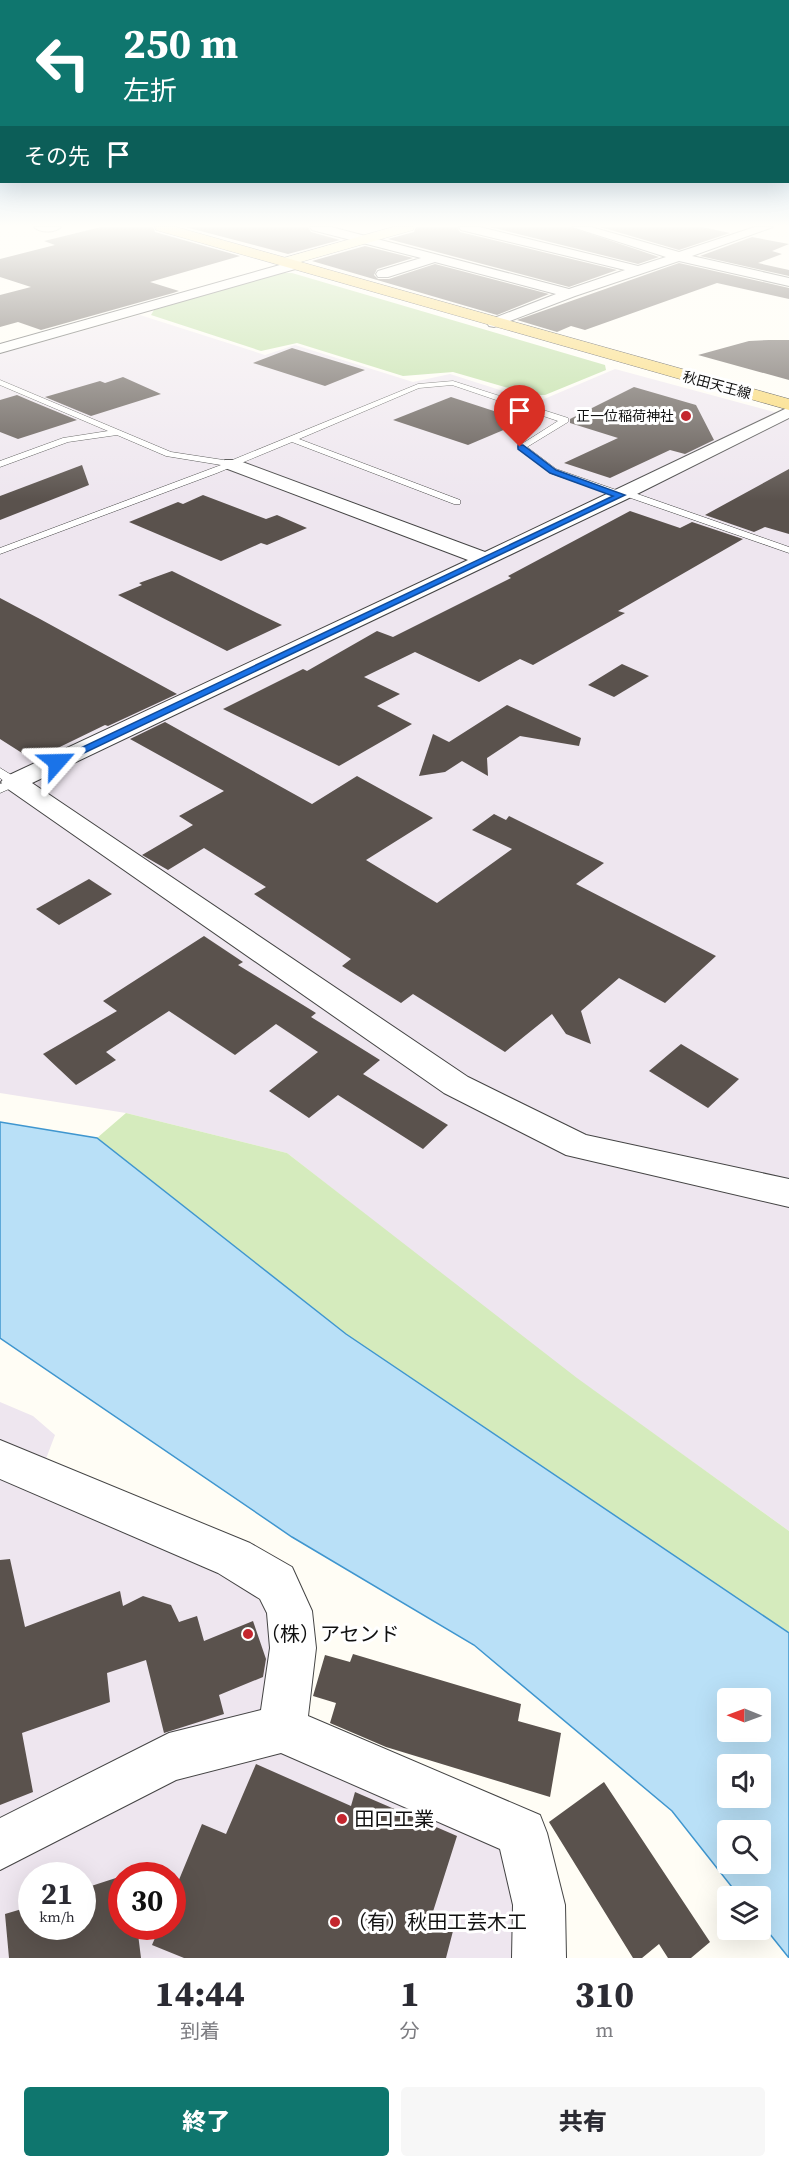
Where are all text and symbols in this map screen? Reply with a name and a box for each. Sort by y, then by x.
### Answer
text: 250 m [123,14,238,72]
icon: left [24,24,102,102]
text: 左折 [123,72,177,109]
icon: arrive [102,138,135,171]
text: その先 [24,141,90,171]
street label: 秋田天王線 [681,366,753,404]
pin [494,385,545,447]
icon: arrive [503,394,536,427]
place label: 正一位稲荷神社 [576,406,674,426]
marker: 正一位稲荷神社 [679,409,693,423]
position arrow [25,730,89,794]
place label: （株）アセンド [260,1620,400,1648]
marker: （株）アセンド [241,1627,255,1641]
north arrow [717,1688,771,1742]
map controls [717,1688,771,1940]
button: sound [717,1754,771,1808]
place label: 田口工業 [354,1805,434,1833]
marker: 田口工業 [335,1812,349,1826]
button: search [717,1820,771,1874]
speed limit sign: 30 [108,1862,186,1940]
text: 21 [41,1873,73,1914]
button: layers [717,1886,771,1940]
text: km/h [39,1906,75,1927]
place label: （有）秋田工芸木工 [347,1908,527,1936]
marker: （有）秋田工芸木工 [328,1915,342,1929]
text: 14:44 [155,1969,245,2018]
text: 1 [400,1969,420,2018]
text: 310 [575,1970,634,2019]
text: m [595,2016,613,2044]
text: 到着 [180,2017,220,2045]
text: 分 [400,2017,420,2045]
button: 終了 [24,2087,389,2156]
button: 共有 [401,2087,765,2156]

